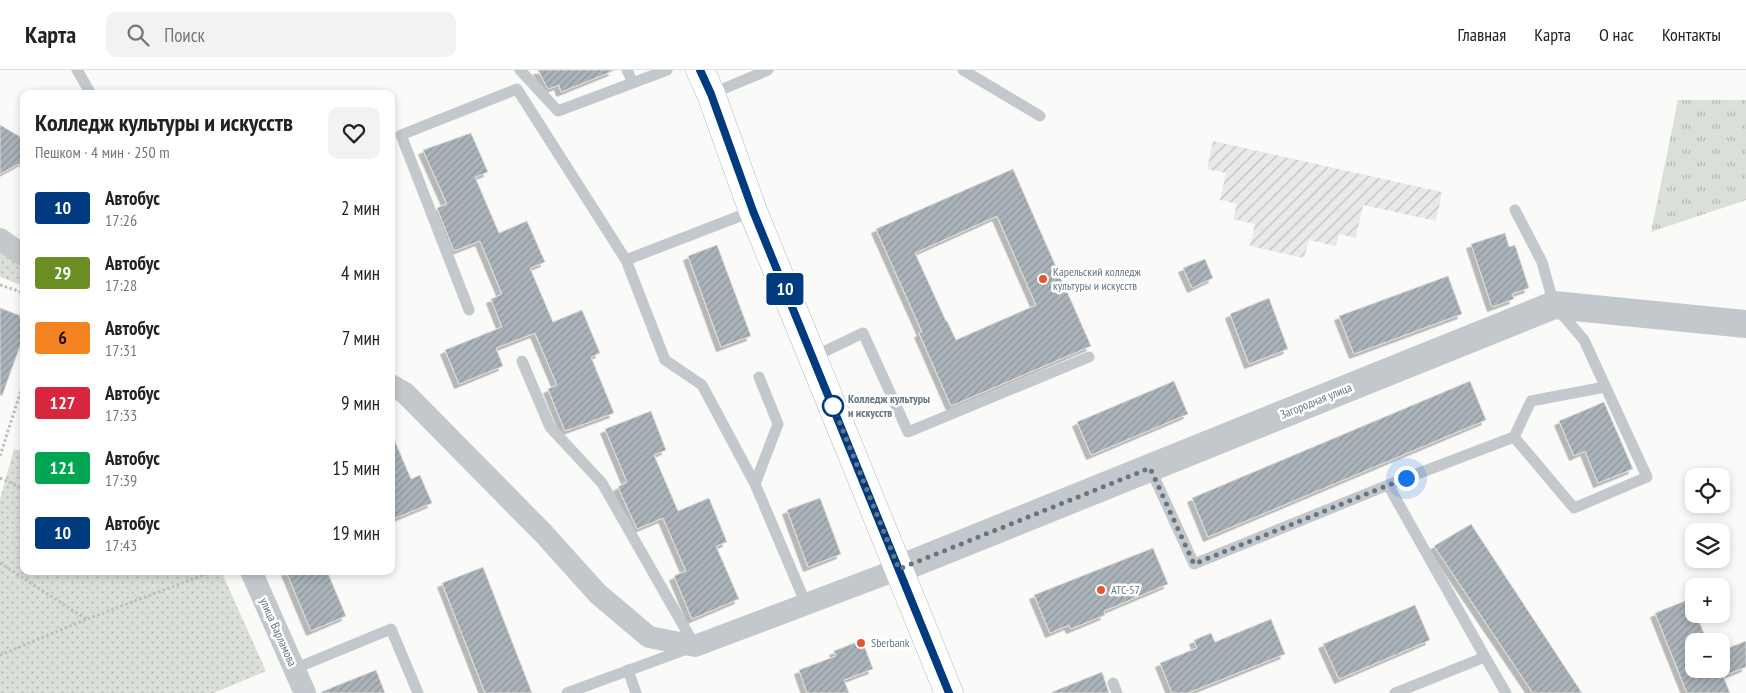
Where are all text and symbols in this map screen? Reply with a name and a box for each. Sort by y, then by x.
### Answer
search box [106,12,456,57]
text: Карта [25,19,76,50]
icon: search [124,21,152,49]
text: Поиск [164,23,205,47]
text: Главная [1458,23,1506,46]
text: Карта [1534,23,1571,46]
text: О нас [1599,23,1634,46]
text: Контакты [1662,23,1721,46]
text: Колледж культуры и искусств [35,107,293,138]
button: heart [328,107,380,159]
text: Пешком · 4 мин · 250 m [35,142,170,162]
text: Автобус [105,186,160,210]
text: 10 [54,196,71,219]
text: 2 мин [341,196,380,220]
text: 17:26 [105,210,137,230]
text: Автобус [105,251,160,275]
text: 29 [54,261,71,284]
text: 4 мин [341,261,380,285]
place label: Карельский колледж культуры и искусств [1053,264,1142,293]
line badge: 10 [762,273,808,305]
marker: Карельский колледж культуры и искусств [1037,273,1049,285]
text: 17:28 [105,275,137,295]
text: 10 [776,277,794,300]
text: Автобус [105,316,160,340]
text: 6 [58,326,67,349]
text: 7 мин [342,326,380,350]
text: 17:31 [105,340,137,360]
street label: Загородная улица [1278,379,1354,422]
text: Автобус [105,381,160,405]
text: 127 [50,391,75,414]
text: 9 мин [341,391,380,415]
place label: Колледж культуры и искусств [848,391,930,420]
marker: Колледж культуры и искусств [822,395,844,417]
text: 17:33 [105,405,137,425]
text: Автобус [105,446,160,470]
text: 121 [50,456,75,479]
text: 15 мин [332,456,380,480]
your location [1394,466,1419,491]
map controls [1685,468,1730,678]
button: locate [1685,468,1730,513]
text: 17:39 [105,470,137,490]
text: Автобус [105,511,160,535]
text: 10 [54,521,71,544]
text: 19 мин [332,521,380,545]
button: layers [1685,523,1730,568]
text: 17:43 [105,535,137,555]
button: + [1685,578,1730,623]
place label: АТС-57 [1111,582,1140,597]
marker: АТС-57 [1095,584,1107,596]
street label: улица Варламова [257,595,300,669]
button: − [1685,633,1730,678]
place label: Sberbank [871,635,910,650]
marker: Sberbank [855,637,867,649]

